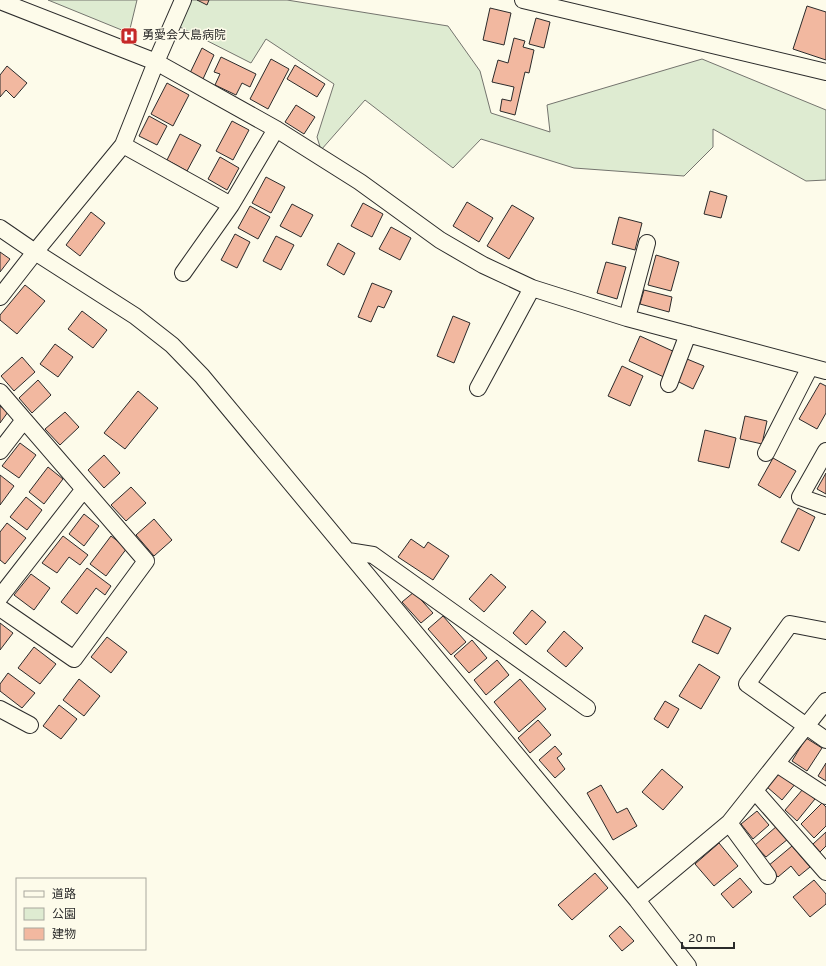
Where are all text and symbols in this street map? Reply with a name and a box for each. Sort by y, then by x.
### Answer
hospital icon: 勇愛会大島病院 [119,26,139,46]
place label: 勇愛会大島病院 [142,28,226,44]
legend [16,878,146,950]
text: 道路 [52,887,76,903]
text: 公園 [52,907,76,923]
scale bar [682,924,734,950]
text: 建物 [52,927,76,943]
text: 20 m [688,931,716,947]

